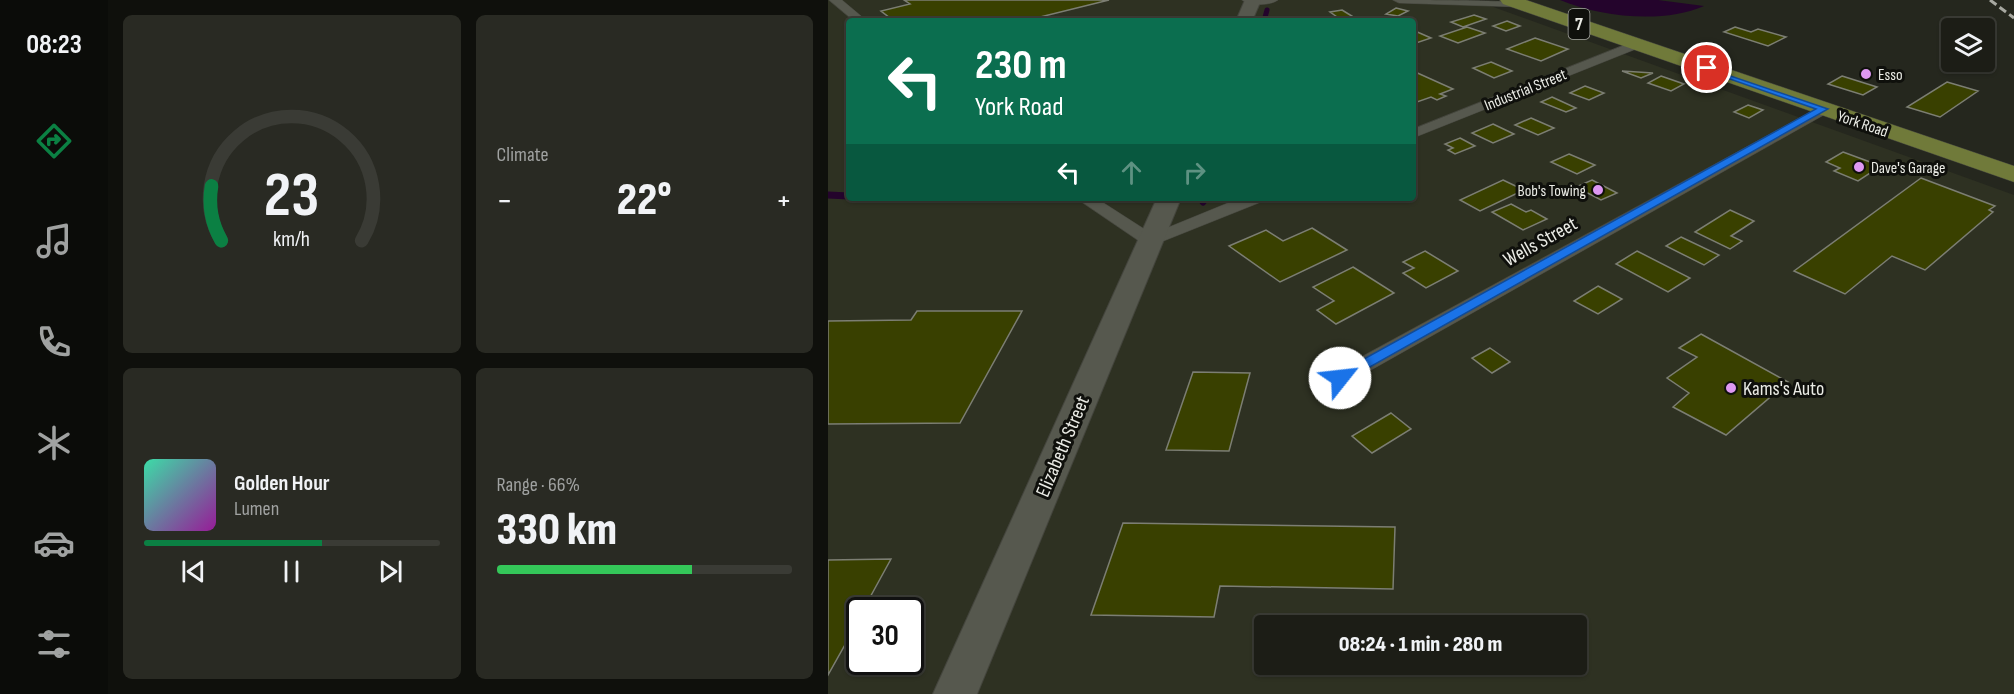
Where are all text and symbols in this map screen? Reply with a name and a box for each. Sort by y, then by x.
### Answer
road number: 7 [1568,9,1590,39]
map controls [1941,18,1995,72]
button: layers [1941,18,1995,72]
text: 08:23 [26,29,82,61]
text: 230 m [975,40,1067,91]
icon: left [876,42,954,120]
pin [1681,42,1732,93]
icon: arrive [1690,51,1723,84]
street label: Industrial Street [1482,65,1570,116]
place label: Esso [1878,66,1903,85]
marker: Esso [1859,67,1873,81]
text: York Road [975,91,1063,123]
street label: York Road [1835,107,1890,142]
icon: directions [33,120,75,162]
text: Climate [497,143,549,167]
icon: left [1052,156,1085,189]
icon: ahead [1115,156,1148,189]
icon: right [1178,156,1211,189]
text: 23 [264,159,319,234]
place label: Dave's Garage [1871,159,1945,178]
marker: Dave's Garage [1852,160,1866,174]
text: 22° [617,173,672,228]
text: − [497,181,513,221]
text: + [776,181,792,221]
place label: Bob's Towing [1518,182,1586,201]
marker: Bob's Towing [1591,183,1605,197]
street label: Wells Street [1499,212,1582,272]
icon: music [33,220,75,262]
text: km/h [273,227,310,252]
icon: phone [33,321,75,363]
position arrow [1308,346,1372,410]
place label: Kams's Auto [1743,377,1824,401]
marker: Kams's Auto [1724,381,1738,395]
street label: Elizabeth Street [1031,392,1095,500]
icon: climate [33,422,75,464]
text: Golden Hour [234,470,330,497]
text: Range · 66% [497,473,580,497]
text: Lumen [234,497,279,521]
text: 330 km [497,503,617,558]
icon: car [33,522,75,564]
icon: previous [177,555,210,588]
icon: pause [275,555,308,588]
icon: next [374,555,407,588]
speed limit sign: 30 [846,597,924,675]
icon: filters [33,623,75,665]
text: 08:24 · 1 min · 280 m [1339,631,1502,658]

